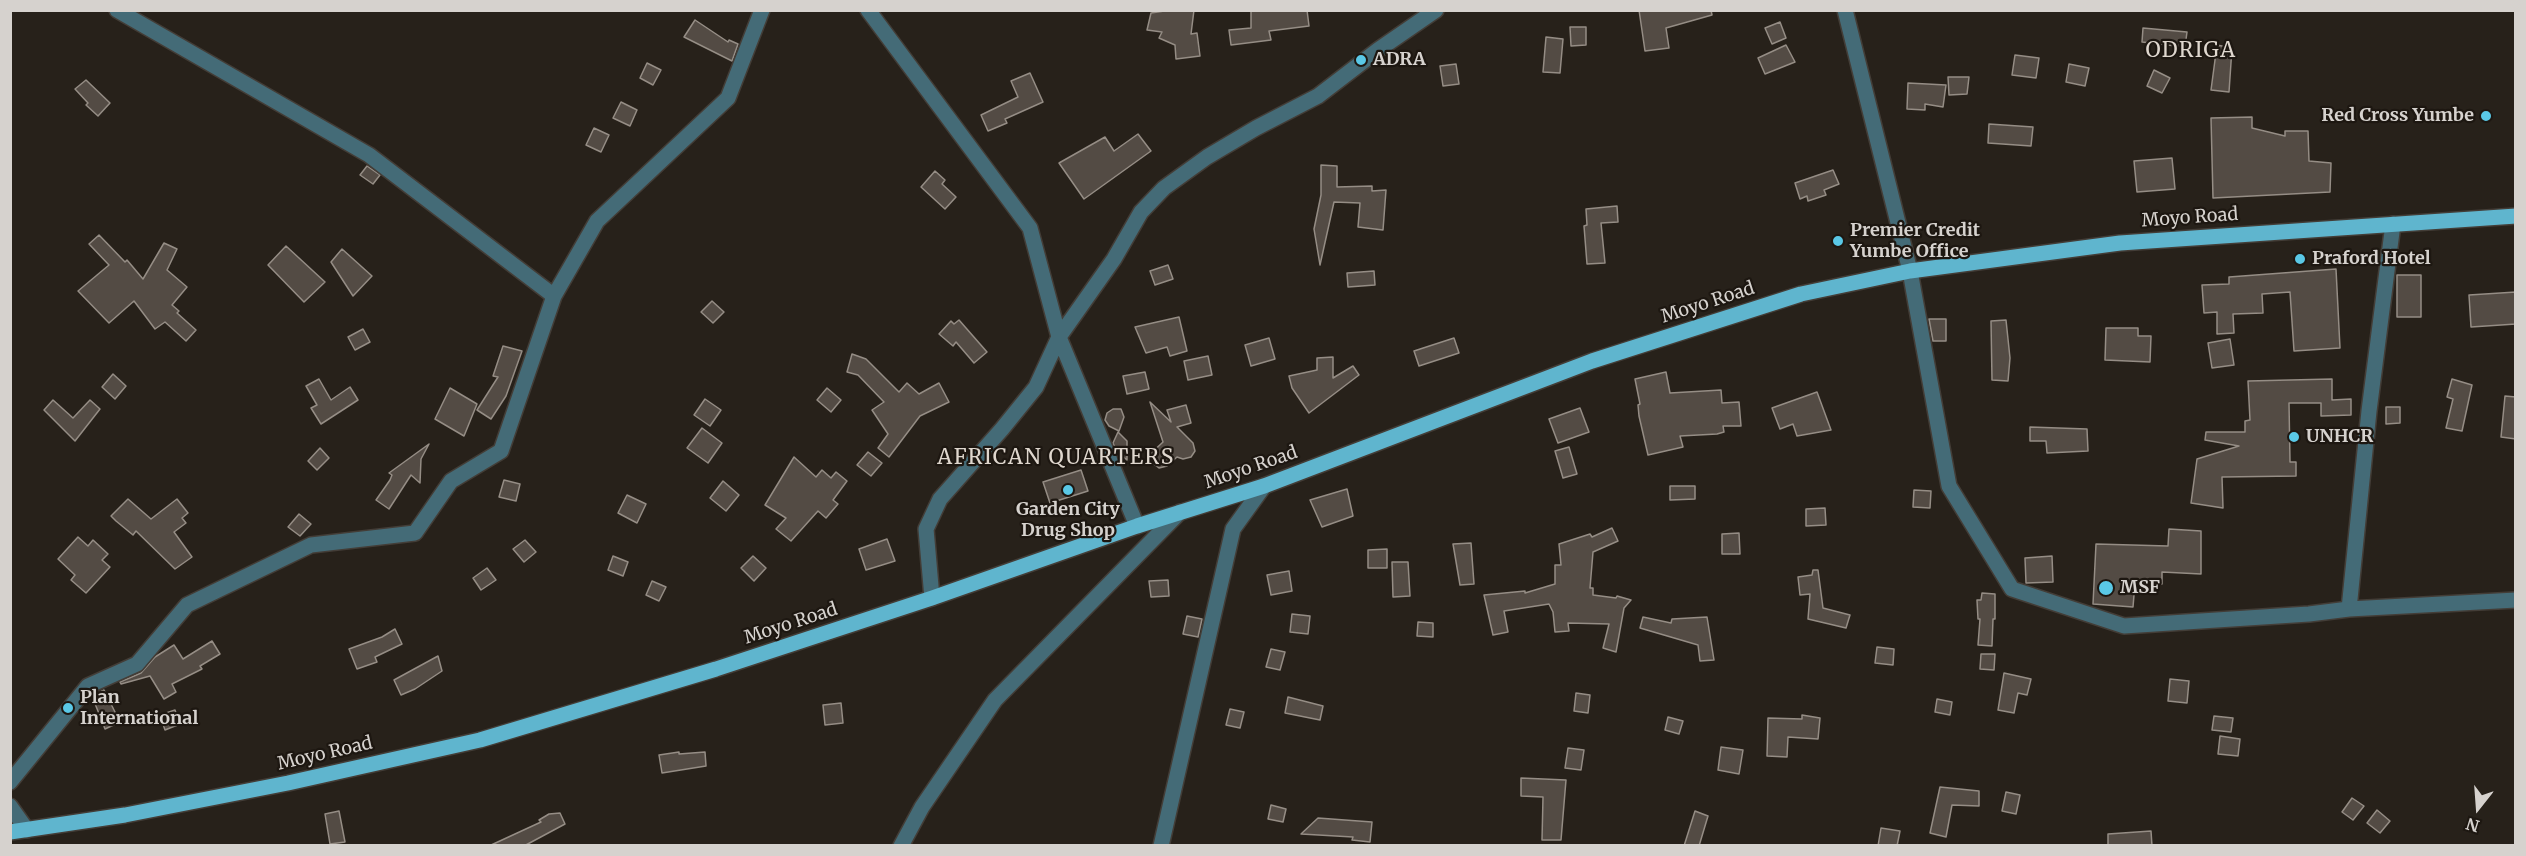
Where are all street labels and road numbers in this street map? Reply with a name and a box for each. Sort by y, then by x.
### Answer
street label: Moyo Road [2141,204,2239,232]
street label: Moyo Road [1659,278,1757,328]
street label: Moyo Road [1202,442,1300,494]
street label: Moyo Road [742,599,840,649]
street label: Moyo Road [275,733,375,775]

